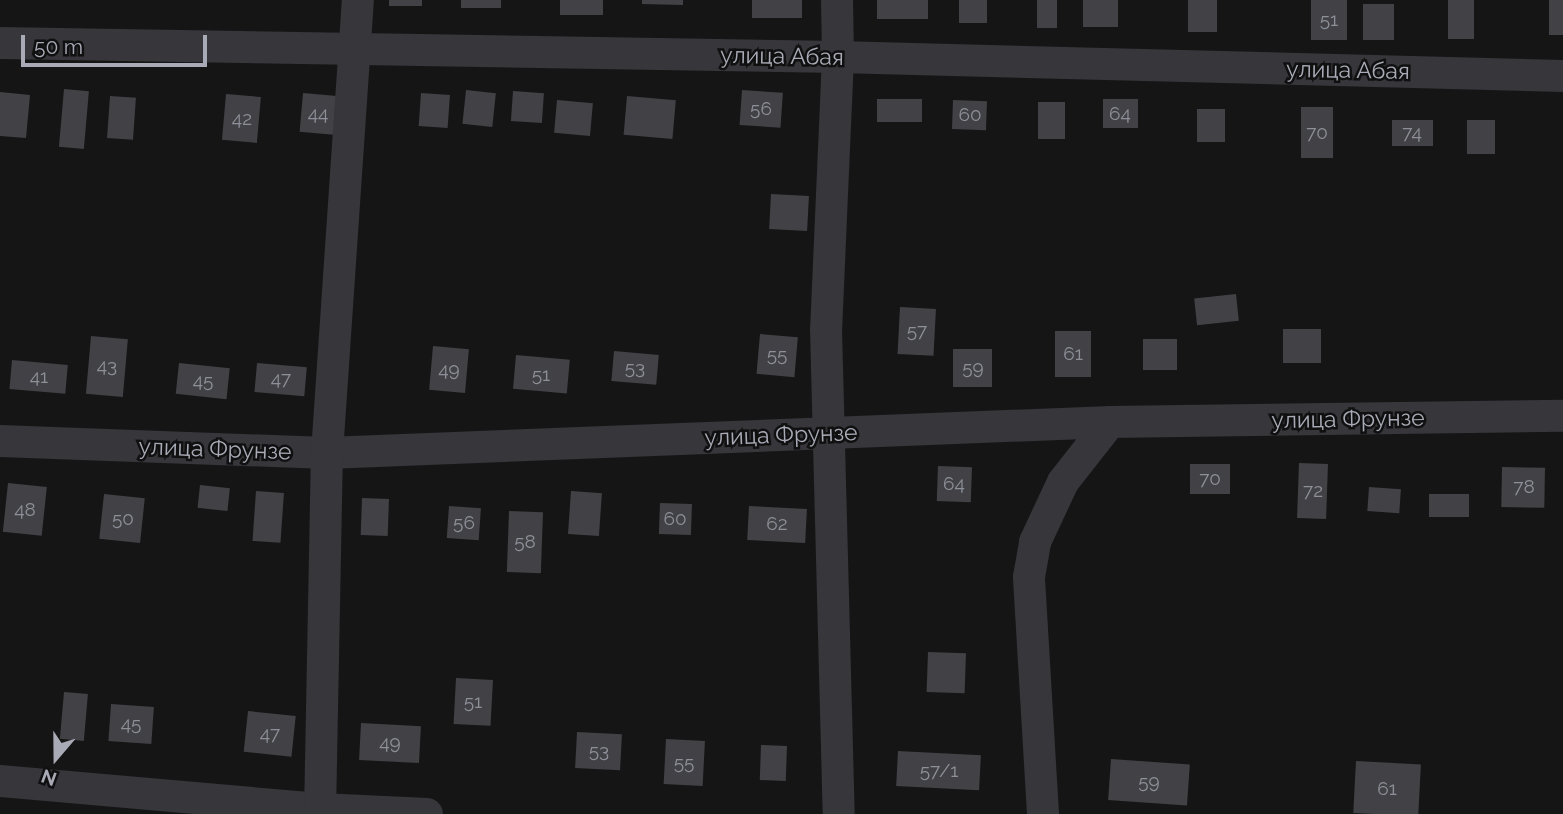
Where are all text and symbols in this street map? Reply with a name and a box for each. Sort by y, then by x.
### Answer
house number: 51 [1320,9,1338,31]
scale bar [24,21,210,65]
text: 50 m [34,34,83,59]
street label: улица Абая [720,41,844,71]
street label: улица Абая [1286,55,1410,85]
house number: 56 [750,98,772,120]
house number: 44 [308,103,328,125]
house number: 64 [1109,103,1131,125]
house number: 60 [958,104,982,126]
house number: 42 [232,108,252,130]
house number: 70 [1306,122,1328,144]
house number: 74 [1402,122,1422,144]
house number: 57 [907,320,927,342]
house number: 61 [1063,343,1083,365]
house number: 55 [767,344,787,366]
house number: 43 [97,355,117,377]
house number: 53 [625,357,645,379]
house number: 59 [962,357,984,379]
house number: 49 [438,359,460,381]
house number: 51 [532,364,550,386]
house number: 41 [30,366,48,388]
house number: 47 [271,368,291,390]
house number: 45 [193,370,213,392]
street label: улица Фрунзе [1271,404,1425,434]
street label: улица Фрунзе [704,419,858,451]
street label: улица Фрунзе [138,433,292,465]
house number: 70 [1199,468,1221,490]
house number: 64 [943,473,965,495]
house number: 78 [1513,476,1535,498]
house number: 72 [1303,480,1323,502]
house number: 48 [14,499,36,521]
house number: 50 [112,508,134,530]
house number: 60 [663,508,687,530]
house number: 56 [453,512,475,534]
house number: 62 [766,513,788,535]
house number: 58 [514,531,536,553]
house number: 51 [464,691,482,713]
house number: 45 [121,713,141,735]
north arrow [21,723,91,793]
house number: 47 [260,723,280,745]
house number: 49 [379,732,401,754]
house number: 53 [589,740,609,762]
house number: 55 [674,752,694,774]
house number: 57/1 [920,760,958,782]
text: N [38,765,59,791]
house number: 59 [1138,771,1160,793]
house number: 61 [1377,778,1397,800]

